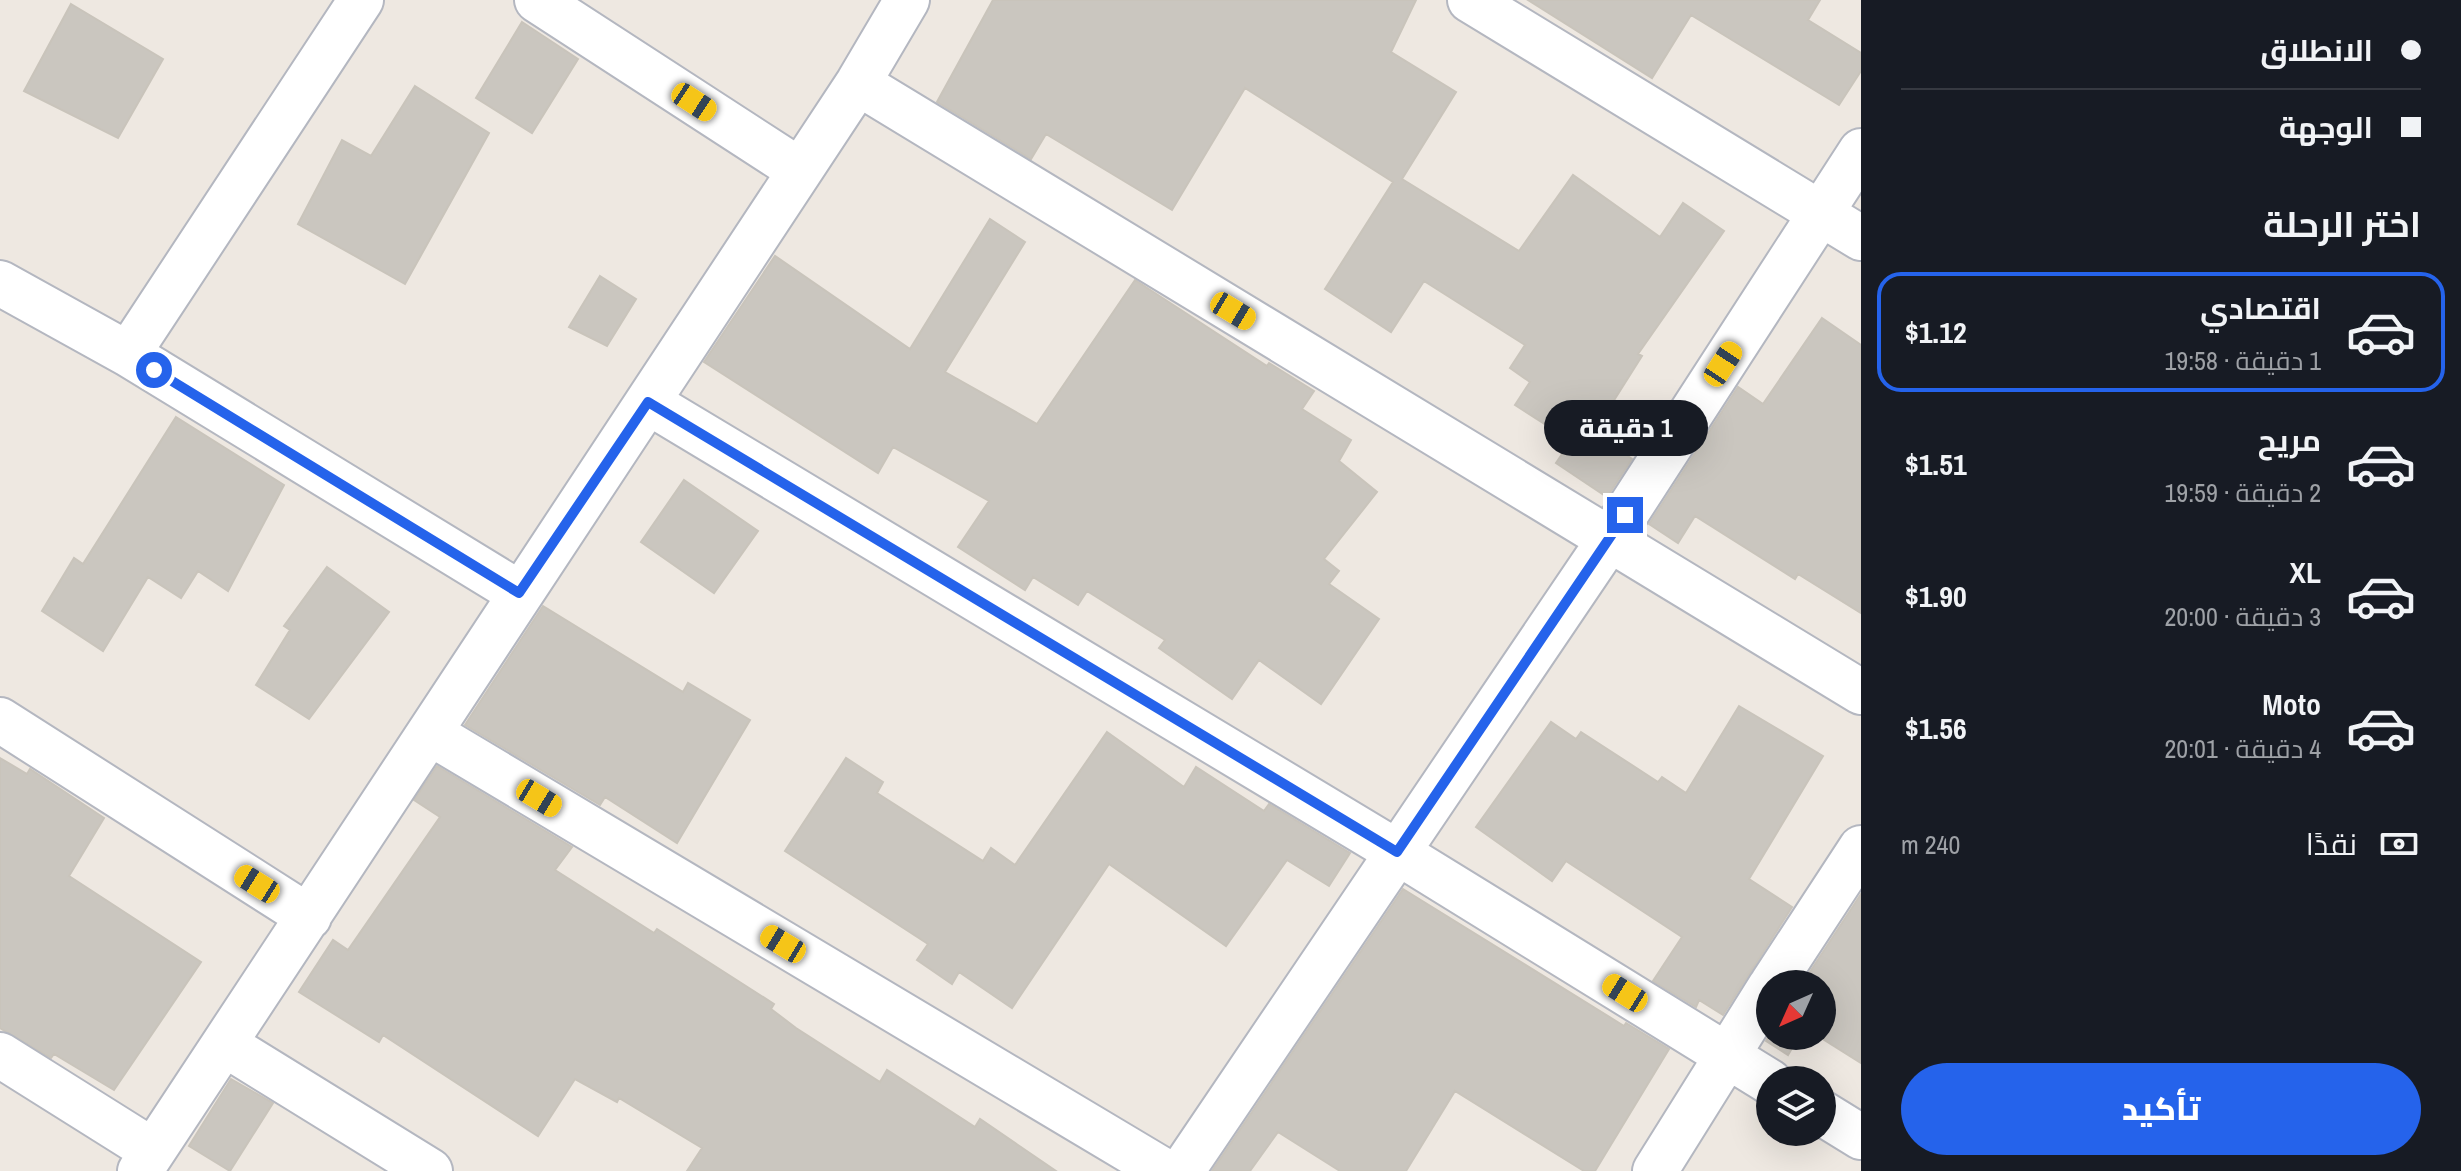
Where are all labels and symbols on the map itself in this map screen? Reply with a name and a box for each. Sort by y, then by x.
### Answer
car [667,79,721,125]
car [1206,288,1260,334]
car [1700,337,1746,391]
route start [136,352,172,388]
callout: 1 دقيقة [1543,399,1707,455]
route end [1607,497,1643,533]
car [512,775,566,821]
car [230,861,284,907]
car [756,921,810,967]
car [1598,970,1652,1016]
north arrow [1756,970,1836,1050]

